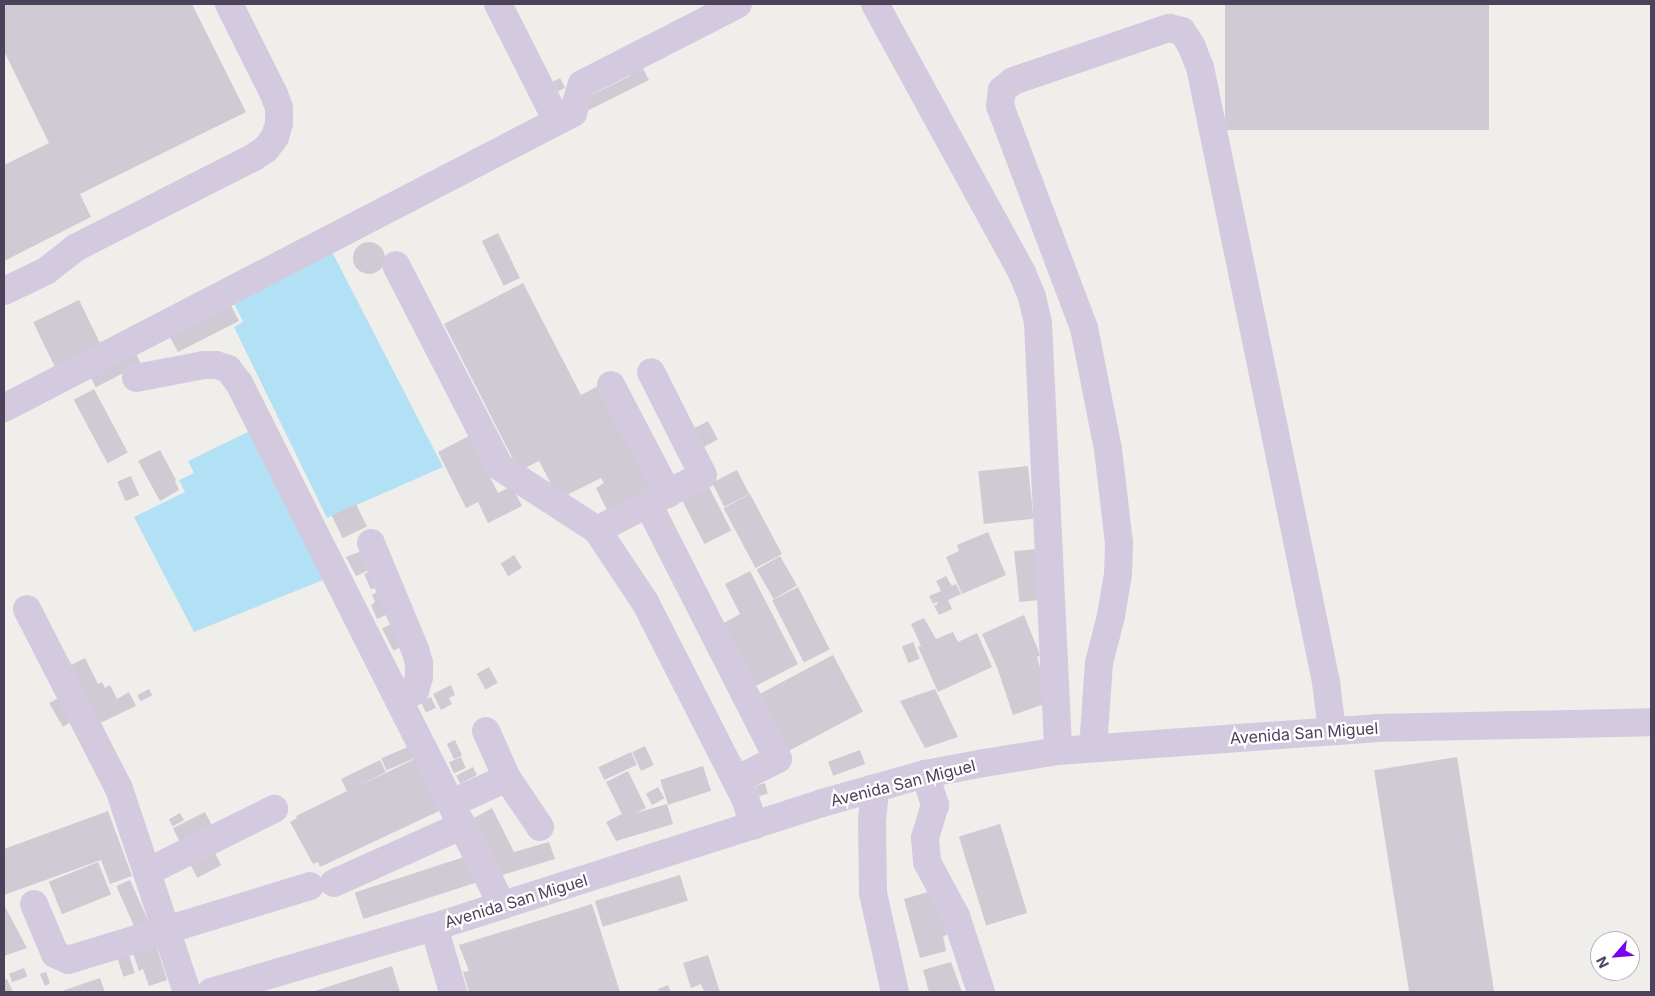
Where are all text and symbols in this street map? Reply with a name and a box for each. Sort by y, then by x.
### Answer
street label: Avenida San Miguel [1229,718,1379,748]
street label: Avenida San Miguel [829,756,977,810]
street label: Avenida San Miguel [442,870,590,932]
north arrow [1590,931,1640,981]
text: N [1592,954,1612,971]

